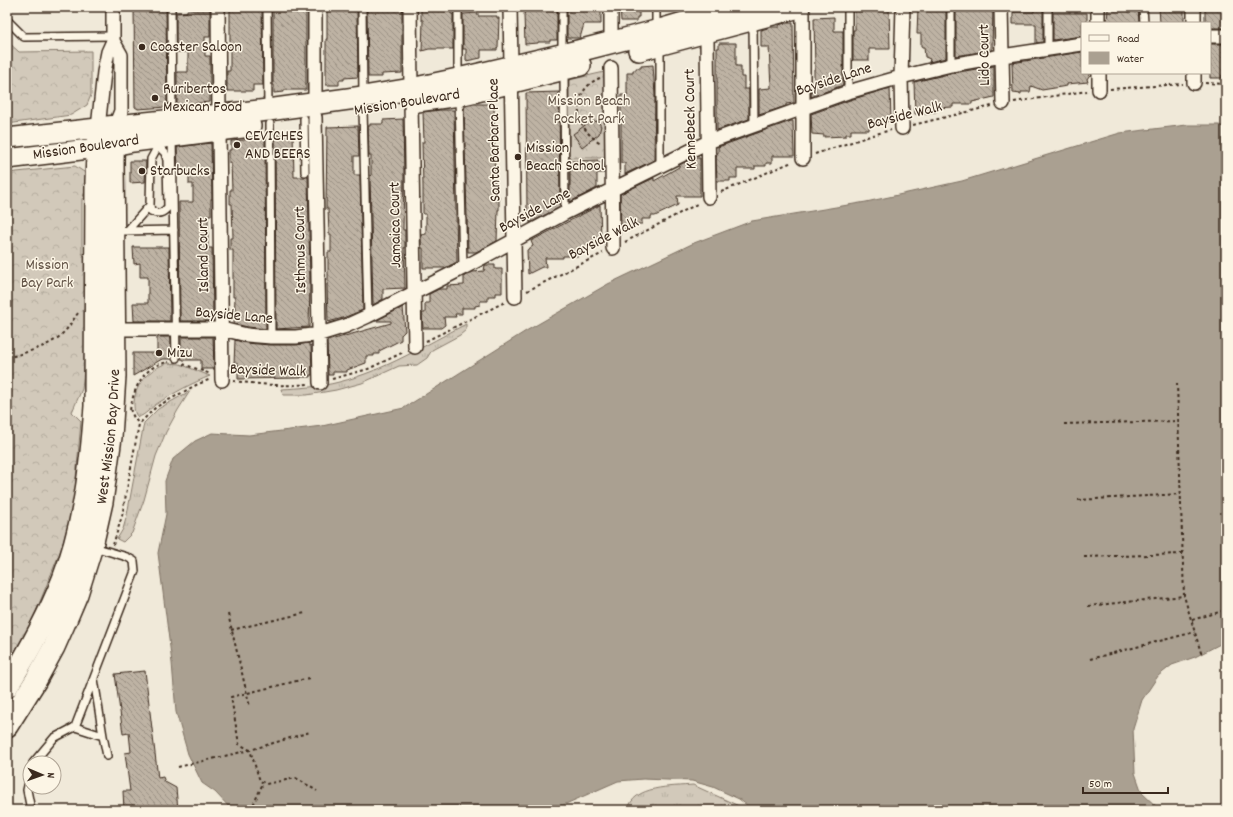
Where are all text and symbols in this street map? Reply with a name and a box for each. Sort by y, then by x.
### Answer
legend [1081,22,1211,74]
street label: Lido Court [973,24,997,86]
text: Road [1117,31,1139,48]
place label: Coaster Saloon [150,36,242,59]
marker: Coaster Saloon [137,42,147,52]
text: Water [1117,51,1144,68]
street label: Bayside Lane [793,57,875,103]
street label: Kennebeck Court [679,68,703,170]
place label: Ruribertos Mexican Food [163,78,242,119]
street label: Santa Barbara Place [482,78,508,202]
street label: Mission Boulevard [352,83,462,123]
park label: Mission Beach Pocket Park [548,90,630,131]
marker: Ruribertos Mexican Food [150,93,160,103]
street label: Bayside Walk [865,96,945,136]
place label: CEVICHES AND BEERS [245,125,311,166]
street label: Mission Boulevard [31,129,141,167]
place label: Mission Beach School [526,137,605,178]
marker: CEVICHES AND BEERS [232,140,242,150]
marker: Mission Beach School [513,152,523,162]
place label: Starbucks [150,160,210,183]
marker: Starbucks [137,166,147,176]
street label: Jamaica Court [384,182,408,268]
street label: Bayside Lane [495,183,575,239]
street label: Isthmus Court [289,206,313,294]
street label: Bayside Walk [565,211,643,267]
street label: Island Court [192,217,216,293]
park label: Mission Bay Park [21,254,73,295]
street label: Bayside Lane [194,301,274,331]
place label: Mizu [167,342,192,365]
marker: Mizu [154,348,164,358]
street label: Bayside Walk [229,358,307,384]
street label: West Mission Bay Drive [90,369,127,506]
north arrow [22,755,62,795]
scale bar [1083,769,1168,795]
text: N [42,772,58,779]
text: 50 m [1089,776,1112,793]

